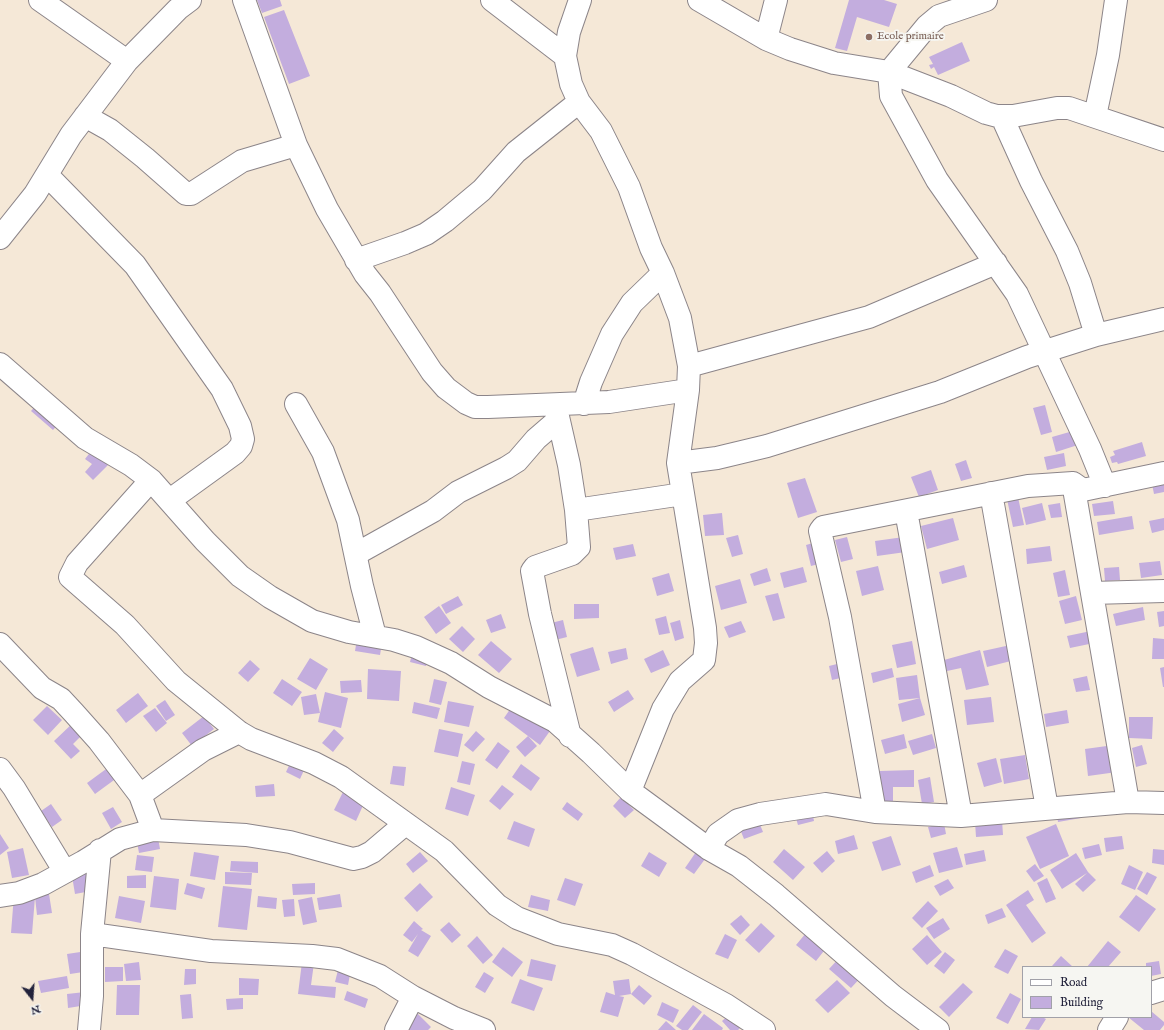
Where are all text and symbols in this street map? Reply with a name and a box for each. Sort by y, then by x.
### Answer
place label: Ecole primaire [877,30,944,44]
marker: Ecole primaire [864,32,874,42]
legend [1022,966,1152,1018]
text: Road [1060,975,1087,990]
north arrow [12,978,52,1018]
text: Building [1060,995,1103,1010]
text: N [29,1001,42,1018]

